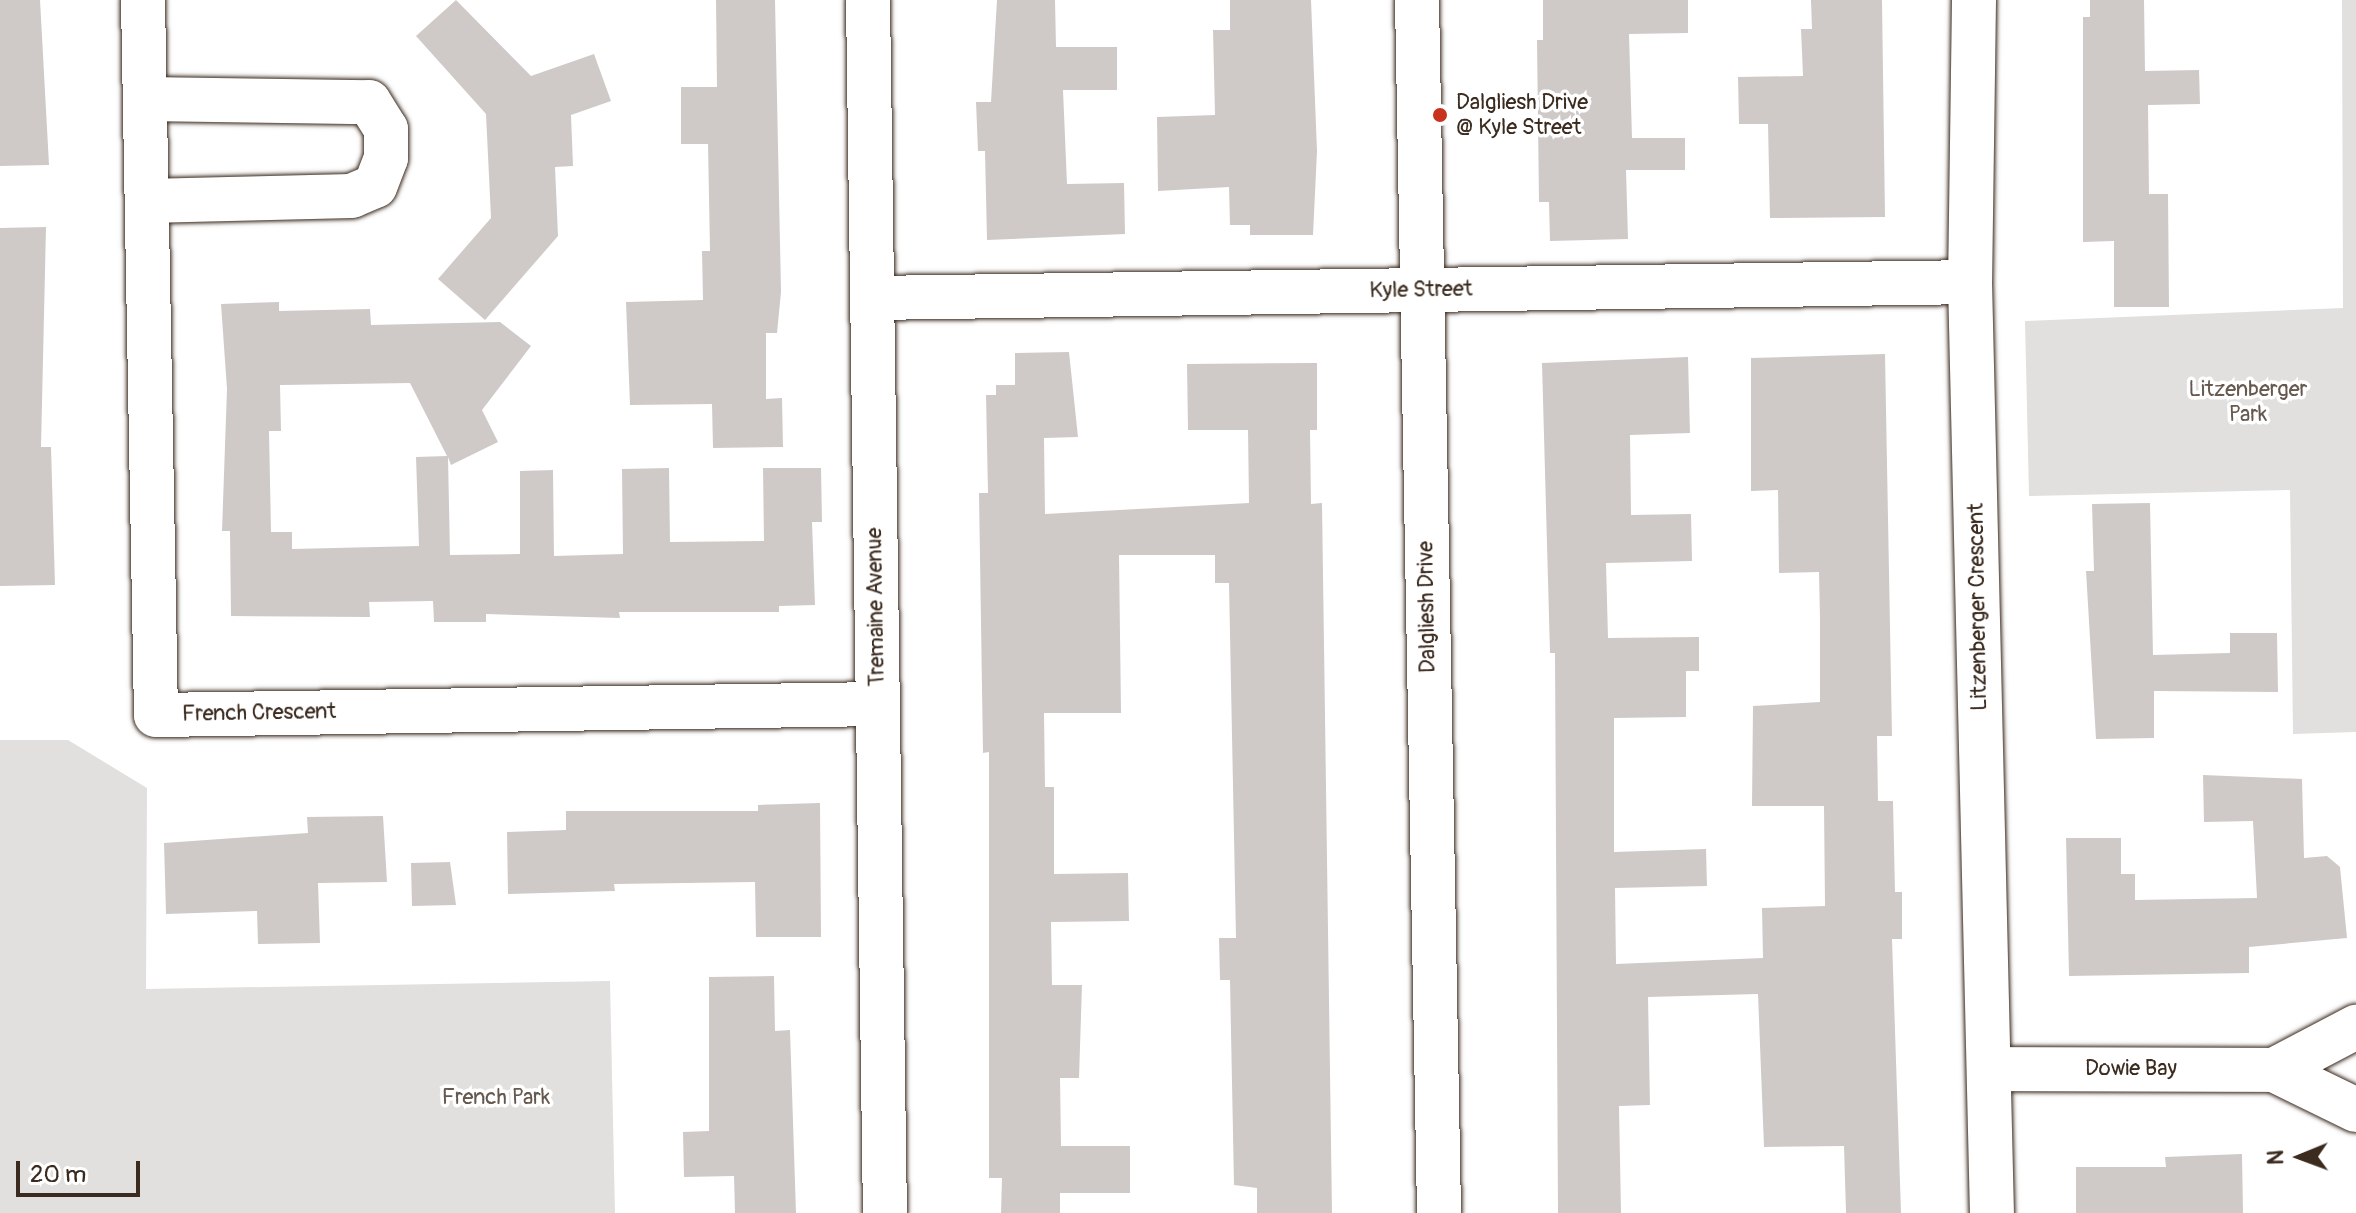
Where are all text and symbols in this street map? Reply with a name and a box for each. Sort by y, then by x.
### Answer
place label: Dalgliesh Drive @ Kyle Street [1456,89,1588,140]
marker: Dalgliesh Drive @ Kyle Street [1431,106,1449,124]
street label: Kyle Street [1369,276,1473,304]
park label: Litzenberger Park [2189,376,2307,428]
street label: Litzenberger Crescent [1963,503,1993,711]
street label: Tremaine Avenue [861,527,891,687]
street label: Dalgliesh Drive [1413,541,1441,673]
street label: French Crescent [182,698,336,728]
street label: Dowie Bay [2085,1056,2177,1082]
park label: French Park [442,1085,550,1111]
north arrow [2260,1117,2340,1197]
scale bar [20,1145,144,1195]
text: N [2262,1150,2290,1165]
text: 20 m [30,1160,86,1189]

